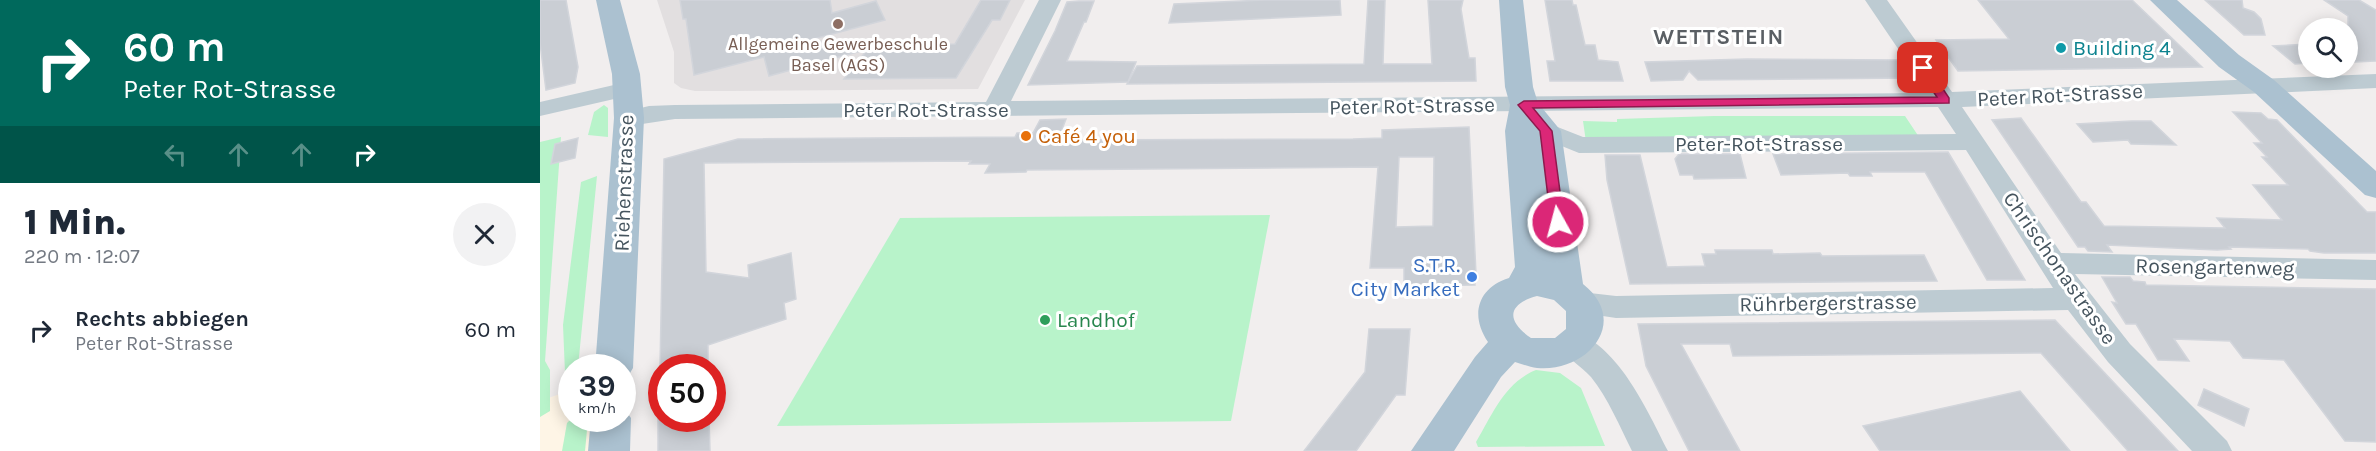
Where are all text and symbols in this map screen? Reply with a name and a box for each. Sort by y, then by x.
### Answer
marker: Allgemeine Gewerbeschule Basel (AGS) [831,17,845,31]
map controls [2298,18,2358,78]
button: search [2298,18,2358,78]
text: 60 m [123,22,226,72]
icon: right [24,24,102,102]
district label: WETTSTEIN [1653,24,1785,50]
place label: Allgemeine Gewerbeschule Basel (AGS) [728,33,948,76]
place label: Building 4 [2073,36,2171,60]
marker: Building 4 [2054,41,2068,55]
pin [1897,42,1948,93]
icon: arrive [1906,51,1939,84]
text: Peter Rot-Strasse [123,73,336,105]
street label: Peter Rot-Strasse [1977,79,2143,111]
street label: Peter Rot-Strasse [1329,93,1495,119]
street label: Peter Rot-Strasse [843,98,1009,122]
street label: Riehenstrasse [610,114,638,252]
place label: Café 4 you [1038,124,1136,148]
marker: Café 4 you [1019,129,1033,143]
street label: Peter-Rot-Strasse [1675,132,1843,156]
icon: left [159,138,192,171]
icon: ahead [222,138,255,171]
icon: ahead [285,138,318,171]
icon: right [348,138,381,171]
street label: Chrischonastrasse [1998,187,2122,349]
position arrow [1526,190,1590,254]
text: 1 Min. [24,201,125,243]
button: close [453,203,516,266]
text: 220 m · 12:07 [24,245,140,268]
place label: S.T.R. City Market [1351,253,1460,301]
street label: Rosengartenweg [2135,254,2295,280]
marker: S.T.R. City Market [1465,270,1479,284]
street label: Rührbergerstrasse [1739,289,1917,317]
text: Rechts abbiegen [75,306,249,332]
place label: Landhof [1057,308,1136,332]
marker: Landhof [1038,313,1052,327]
icon: right [24,314,57,347]
text: 60 m [465,317,516,343]
text: Peter Rot-Strasse [75,332,233,355]
speed limit sign: 50 [648,354,726,432]
text: 39 [579,368,615,404]
text: km/h [578,399,616,417]

